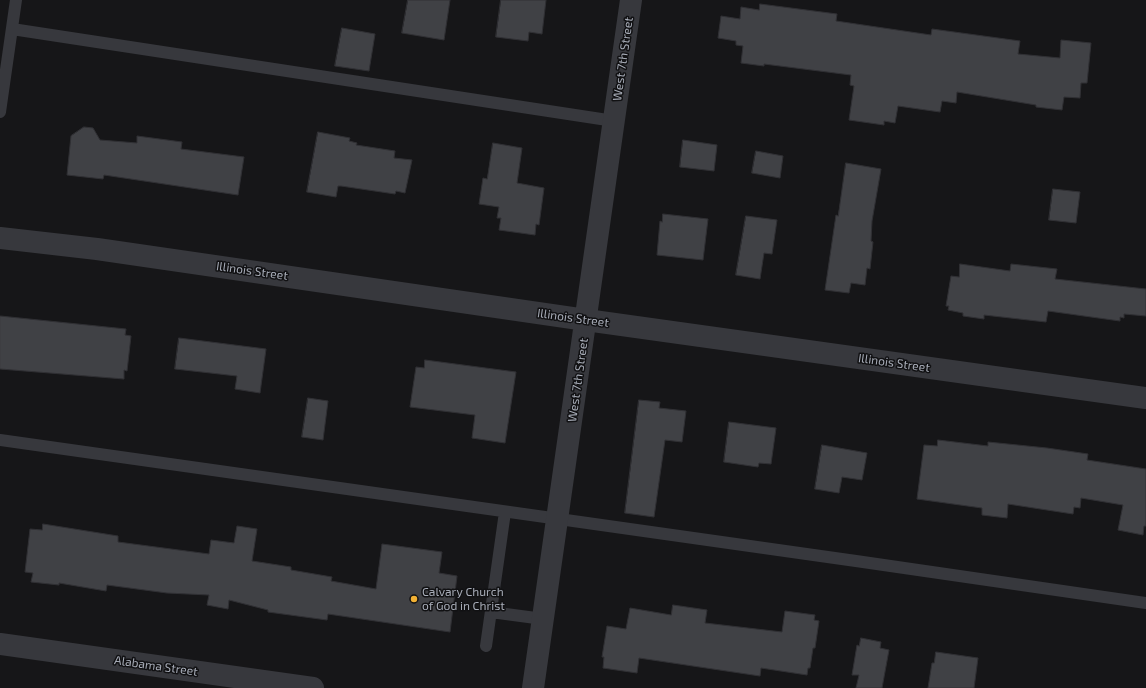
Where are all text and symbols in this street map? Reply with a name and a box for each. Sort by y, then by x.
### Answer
street label: West 7th Street [610,16,636,102]
street label: Illinois Street [215,259,289,283]
street label: Illinois Street [536,306,610,330]
street label: West 7th Street [565,337,591,423]
street label: Illinois Street [857,351,931,375]
place label: Calvary Church of God in Christ [422,585,505,613]
marker: Calvary Church of God in Christ [409,594,419,604]
street label: Alabama Street [113,653,199,679]

